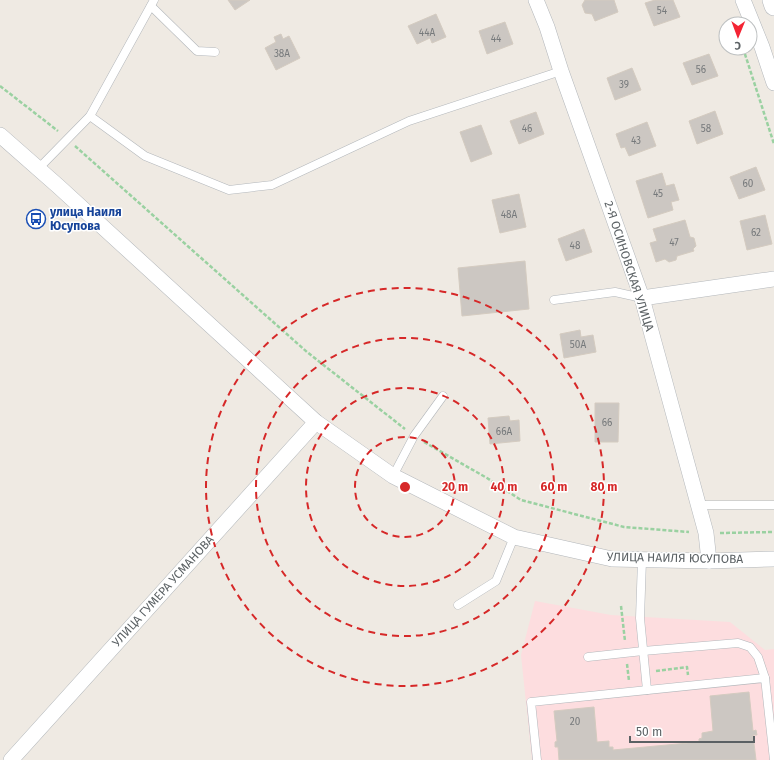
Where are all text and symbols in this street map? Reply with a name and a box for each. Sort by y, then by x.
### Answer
house number: 54 [657,5,668,17]
north arrow [718,16,758,56]
house number: 44А [419,27,435,39]
house number: 44 [491,33,502,45]
text: С [734,39,741,52]
house number: 38А [274,48,290,60]
house number: 56 [696,64,706,76]
house number: 39 [619,79,629,91]
house number: 46 [522,123,532,135]
house number: 58 [701,123,712,135]
house number: 43 [631,135,641,147]
house number: 60 [743,178,754,190]
house number: 45 [653,188,663,200]
street label: 2-Я ОСИНОВСКАЯ УЛИЦА [601,199,657,333]
place label: улица Наиля Юсупова [49,205,122,233]
bus stop icon: улица Наиля Юсупова [25,208,47,230]
house number: 48А [501,209,518,221]
house number: 62 [751,227,761,239]
house number: 47 [669,237,679,249]
house number: 48 [570,240,581,252]
house number: 50А [570,339,586,351]
house number: 66 [602,417,612,429]
house number: 66А [496,426,512,438]
centre of rings [398,480,412,494]
text: 20 m [442,480,468,494]
text: 40 m [491,480,517,494]
text: 60 m [541,480,567,494]
text: 80 m [591,480,617,494]
street label: УЛИЦА ГУМЕРА УСМАНОВА [109,532,217,649]
street label: УЛИЦА НАИЛЯ ЮСУПОВА [607,550,743,566]
house number: 20 [570,716,581,728]
scale bar [630,718,754,744]
text: 50 m [636,725,662,739]

